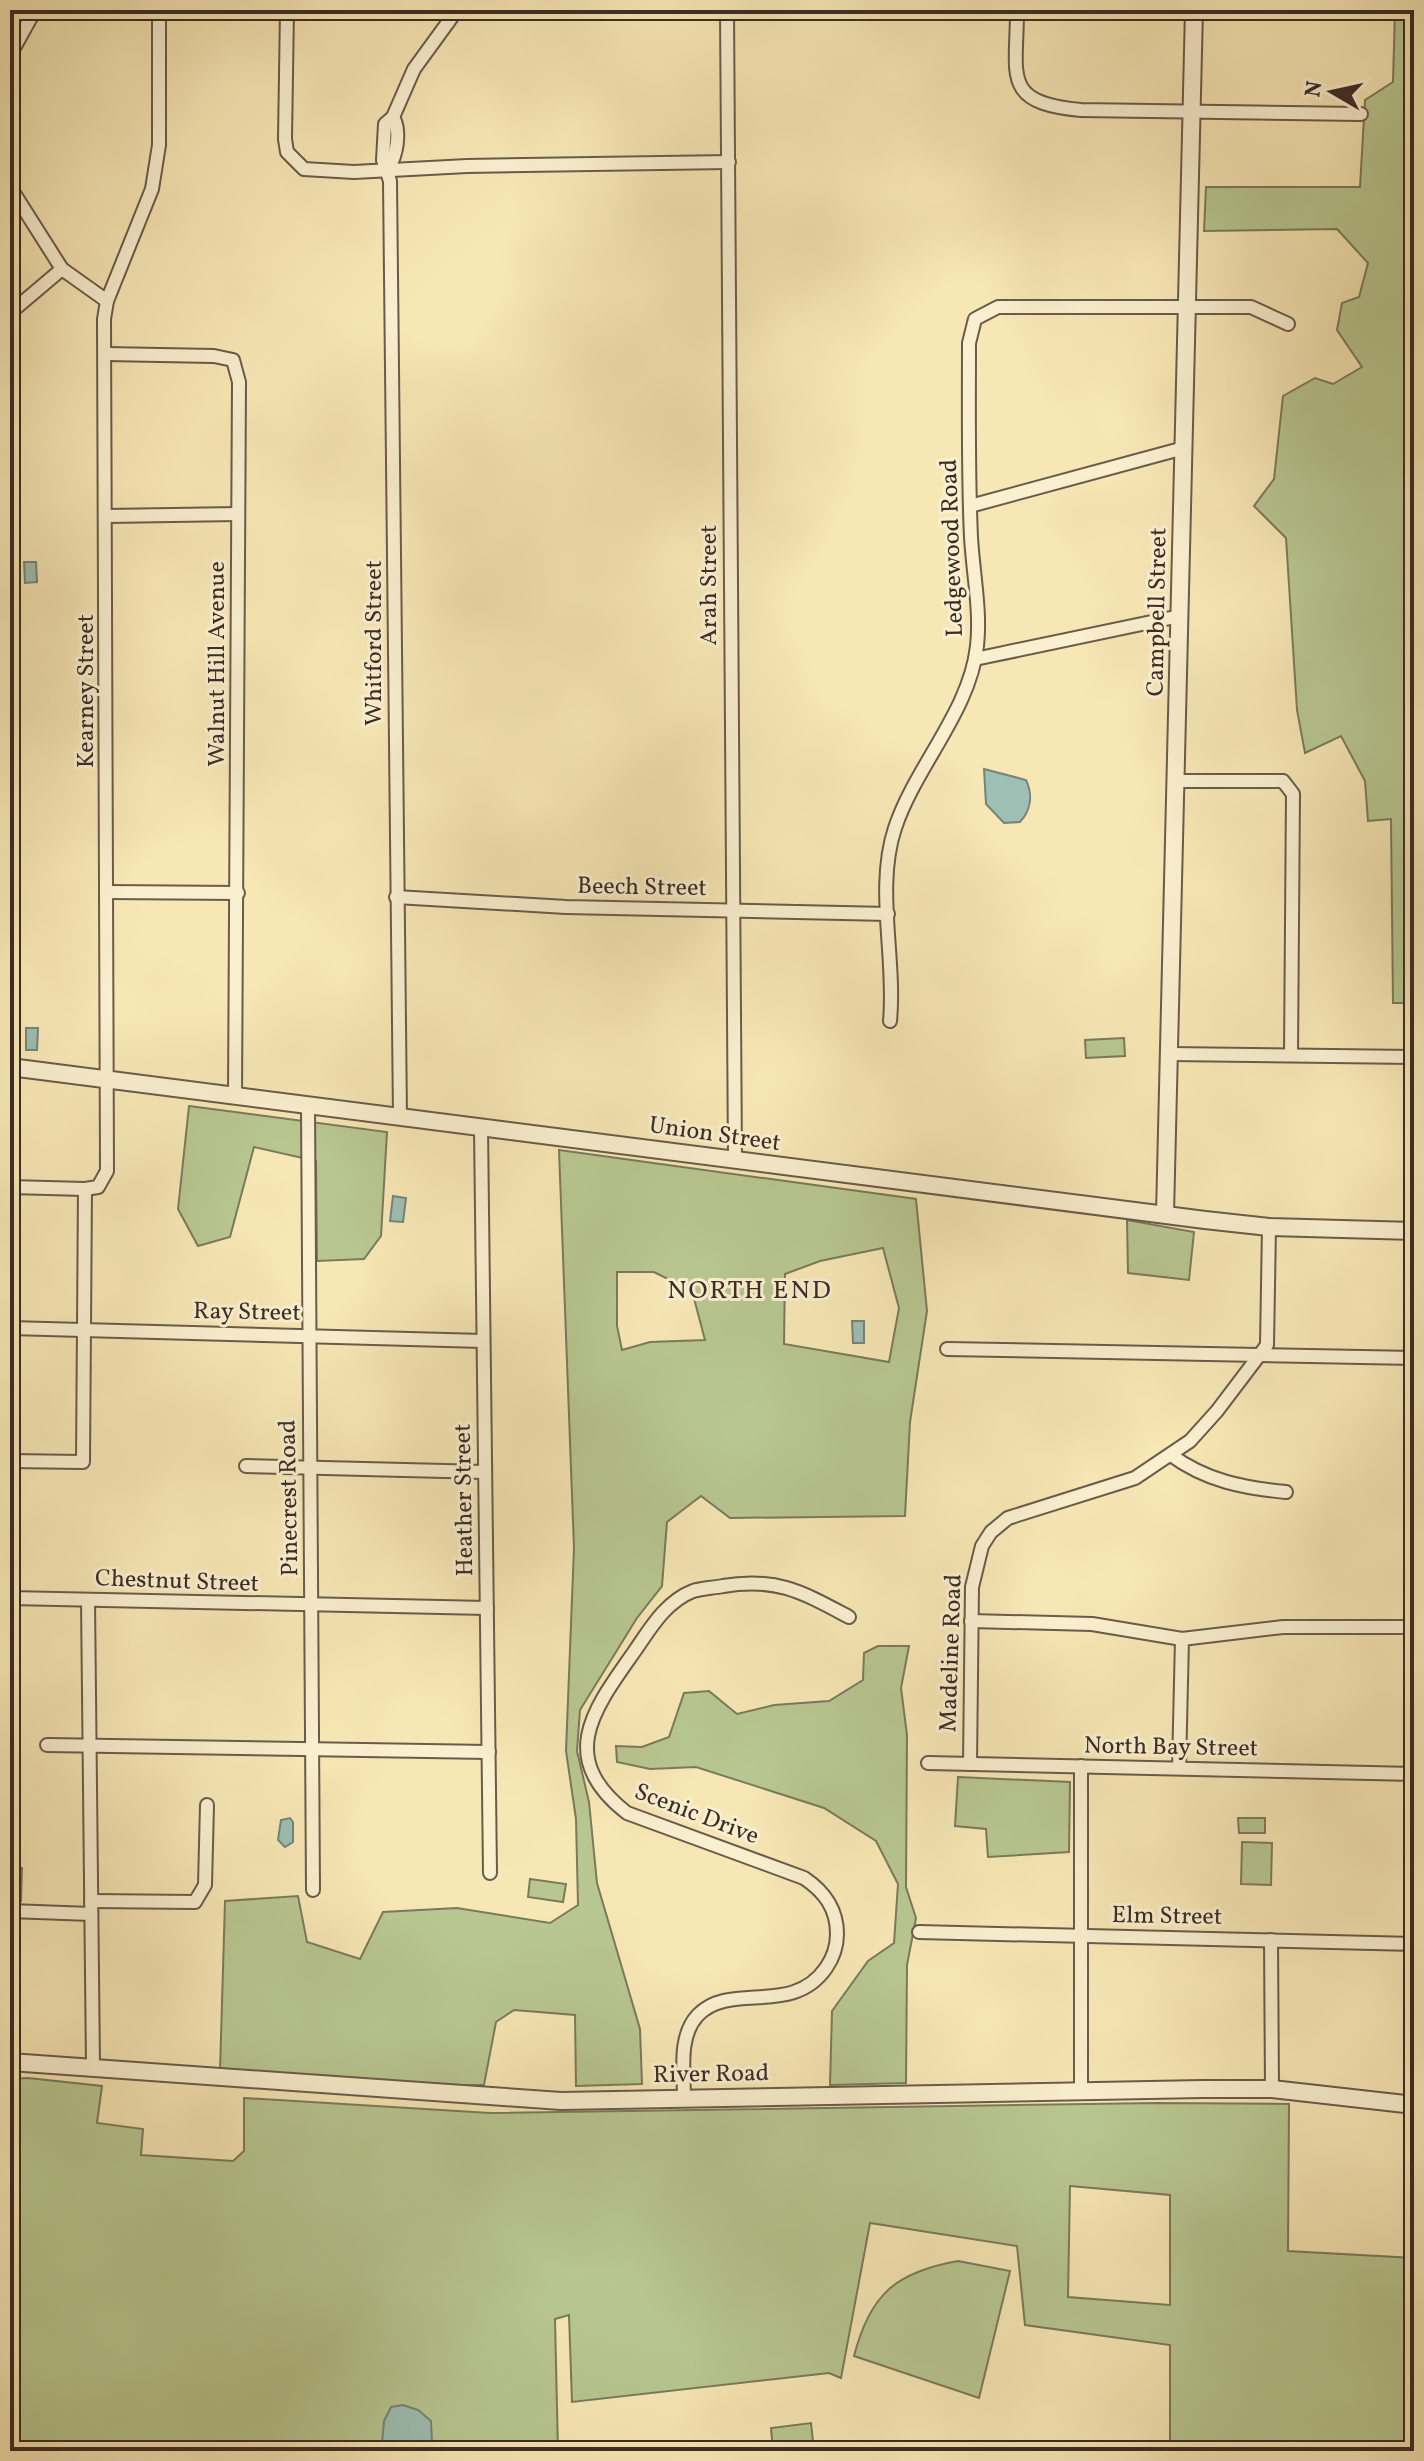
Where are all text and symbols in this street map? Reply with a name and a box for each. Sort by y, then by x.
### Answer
north arrow [1292,52,1372,132]
text: N [1298,79,1331,100]
street label: Ledgewood Road [933,458,973,638]
street label: Arah Street [693,525,727,645]
street label: Campbell Street [1140,527,1176,697]
street label: Whitford Street [358,560,392,726]
street label: Walnut Hill Avenue [201,561,235,767]
street label: Kearney Street [70,614,104,768]
street label: Beech Street [577,870,707,906]
street label: Union Street [647,1109,783,1161]
district label: NORTH END [667,1273,833,1309]
street label: Ray Street [193,1295,301,1331]
street label: Pinecrest Road [272,1419,308,1577]
street label: Heather Street [447,1423,483,1577]
street label: Chestnut Street [94,1562,259,1602]
street label: Madeline Road [932,1573,972,1733]
street label: North Bay Street [1084,1729,1258,1767]
street label: Scenic Drive [629,1776,764,1854]
street label: Elm Street [1111,1899,1223,1935]
street label: River Road [652,2057,770,2093]

